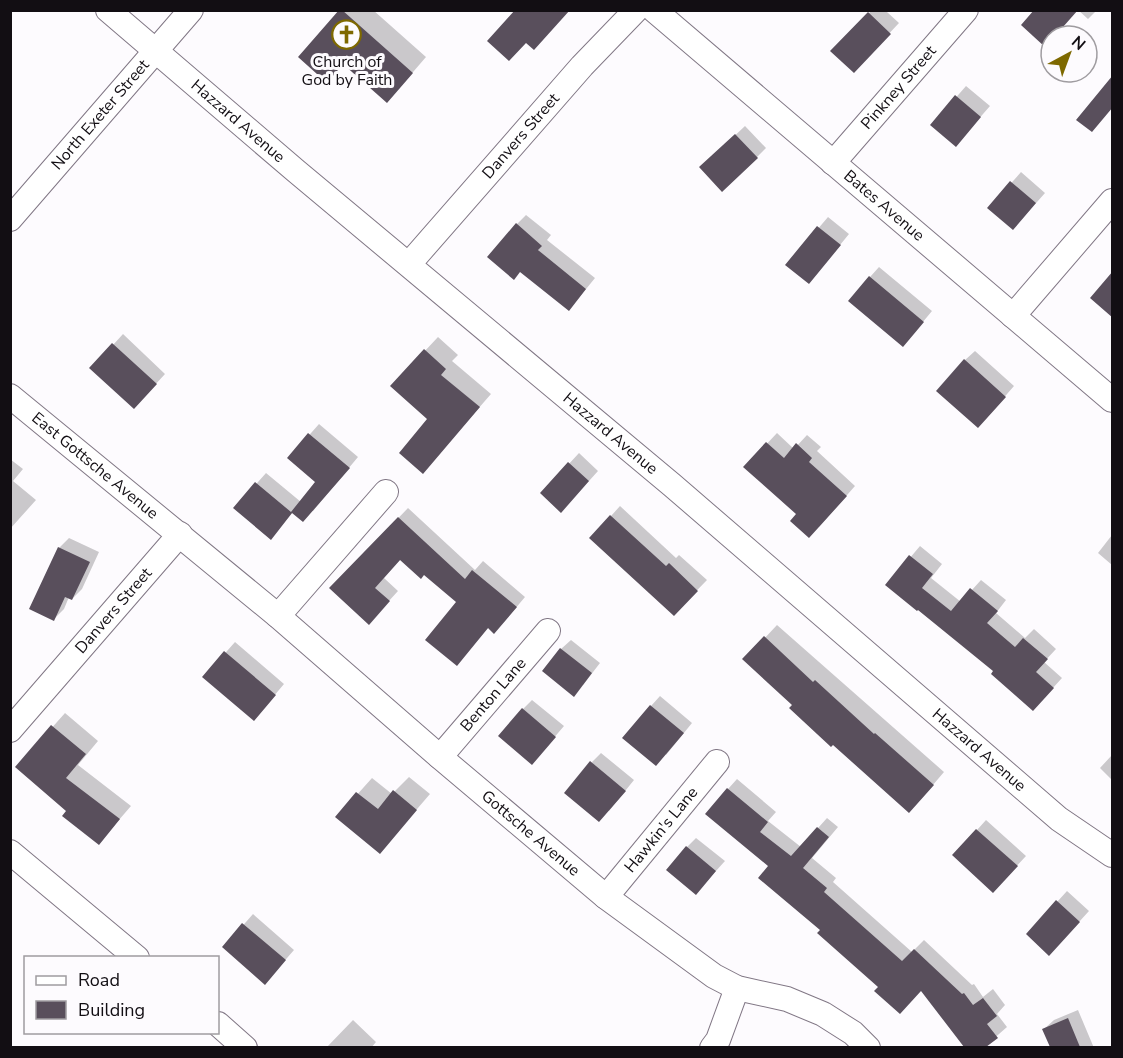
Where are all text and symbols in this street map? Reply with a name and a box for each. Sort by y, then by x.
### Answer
church icon: Church of God by Faith [331,18,363,50]
north arrow [1039,24,1099,84]
text: N [1066,31,1090,56]
street label: Pinkney Street [856,41,941,134]
place label: Church of God by Faith [302,51,392,91]
street label: North Exeter Street [46,54,155,175]
street label: Hazzard Avenue [186,75,290,168]
street label: Danvers Street [477,88,565,184]
street label: Bates Avenue [839,165,929,246]
street label: Hazzard Avenue [558,387,662,480]
street label: East Gottsche Avenue [27,407,163,524]
street label: Danvers Street [70,563,157,658]
street label: Benton Lane [455,653,531,736]
street label: Hazzard Avenue [927,703,1031,797]
street label: Hawkin's Lane [619,782,703,877]
street label: Gottsche Avenue [477,785,585,881]
legend [24,956,219,1034]
text: Road [78,968,120,992]
text: Building [78,998,145,1022]

